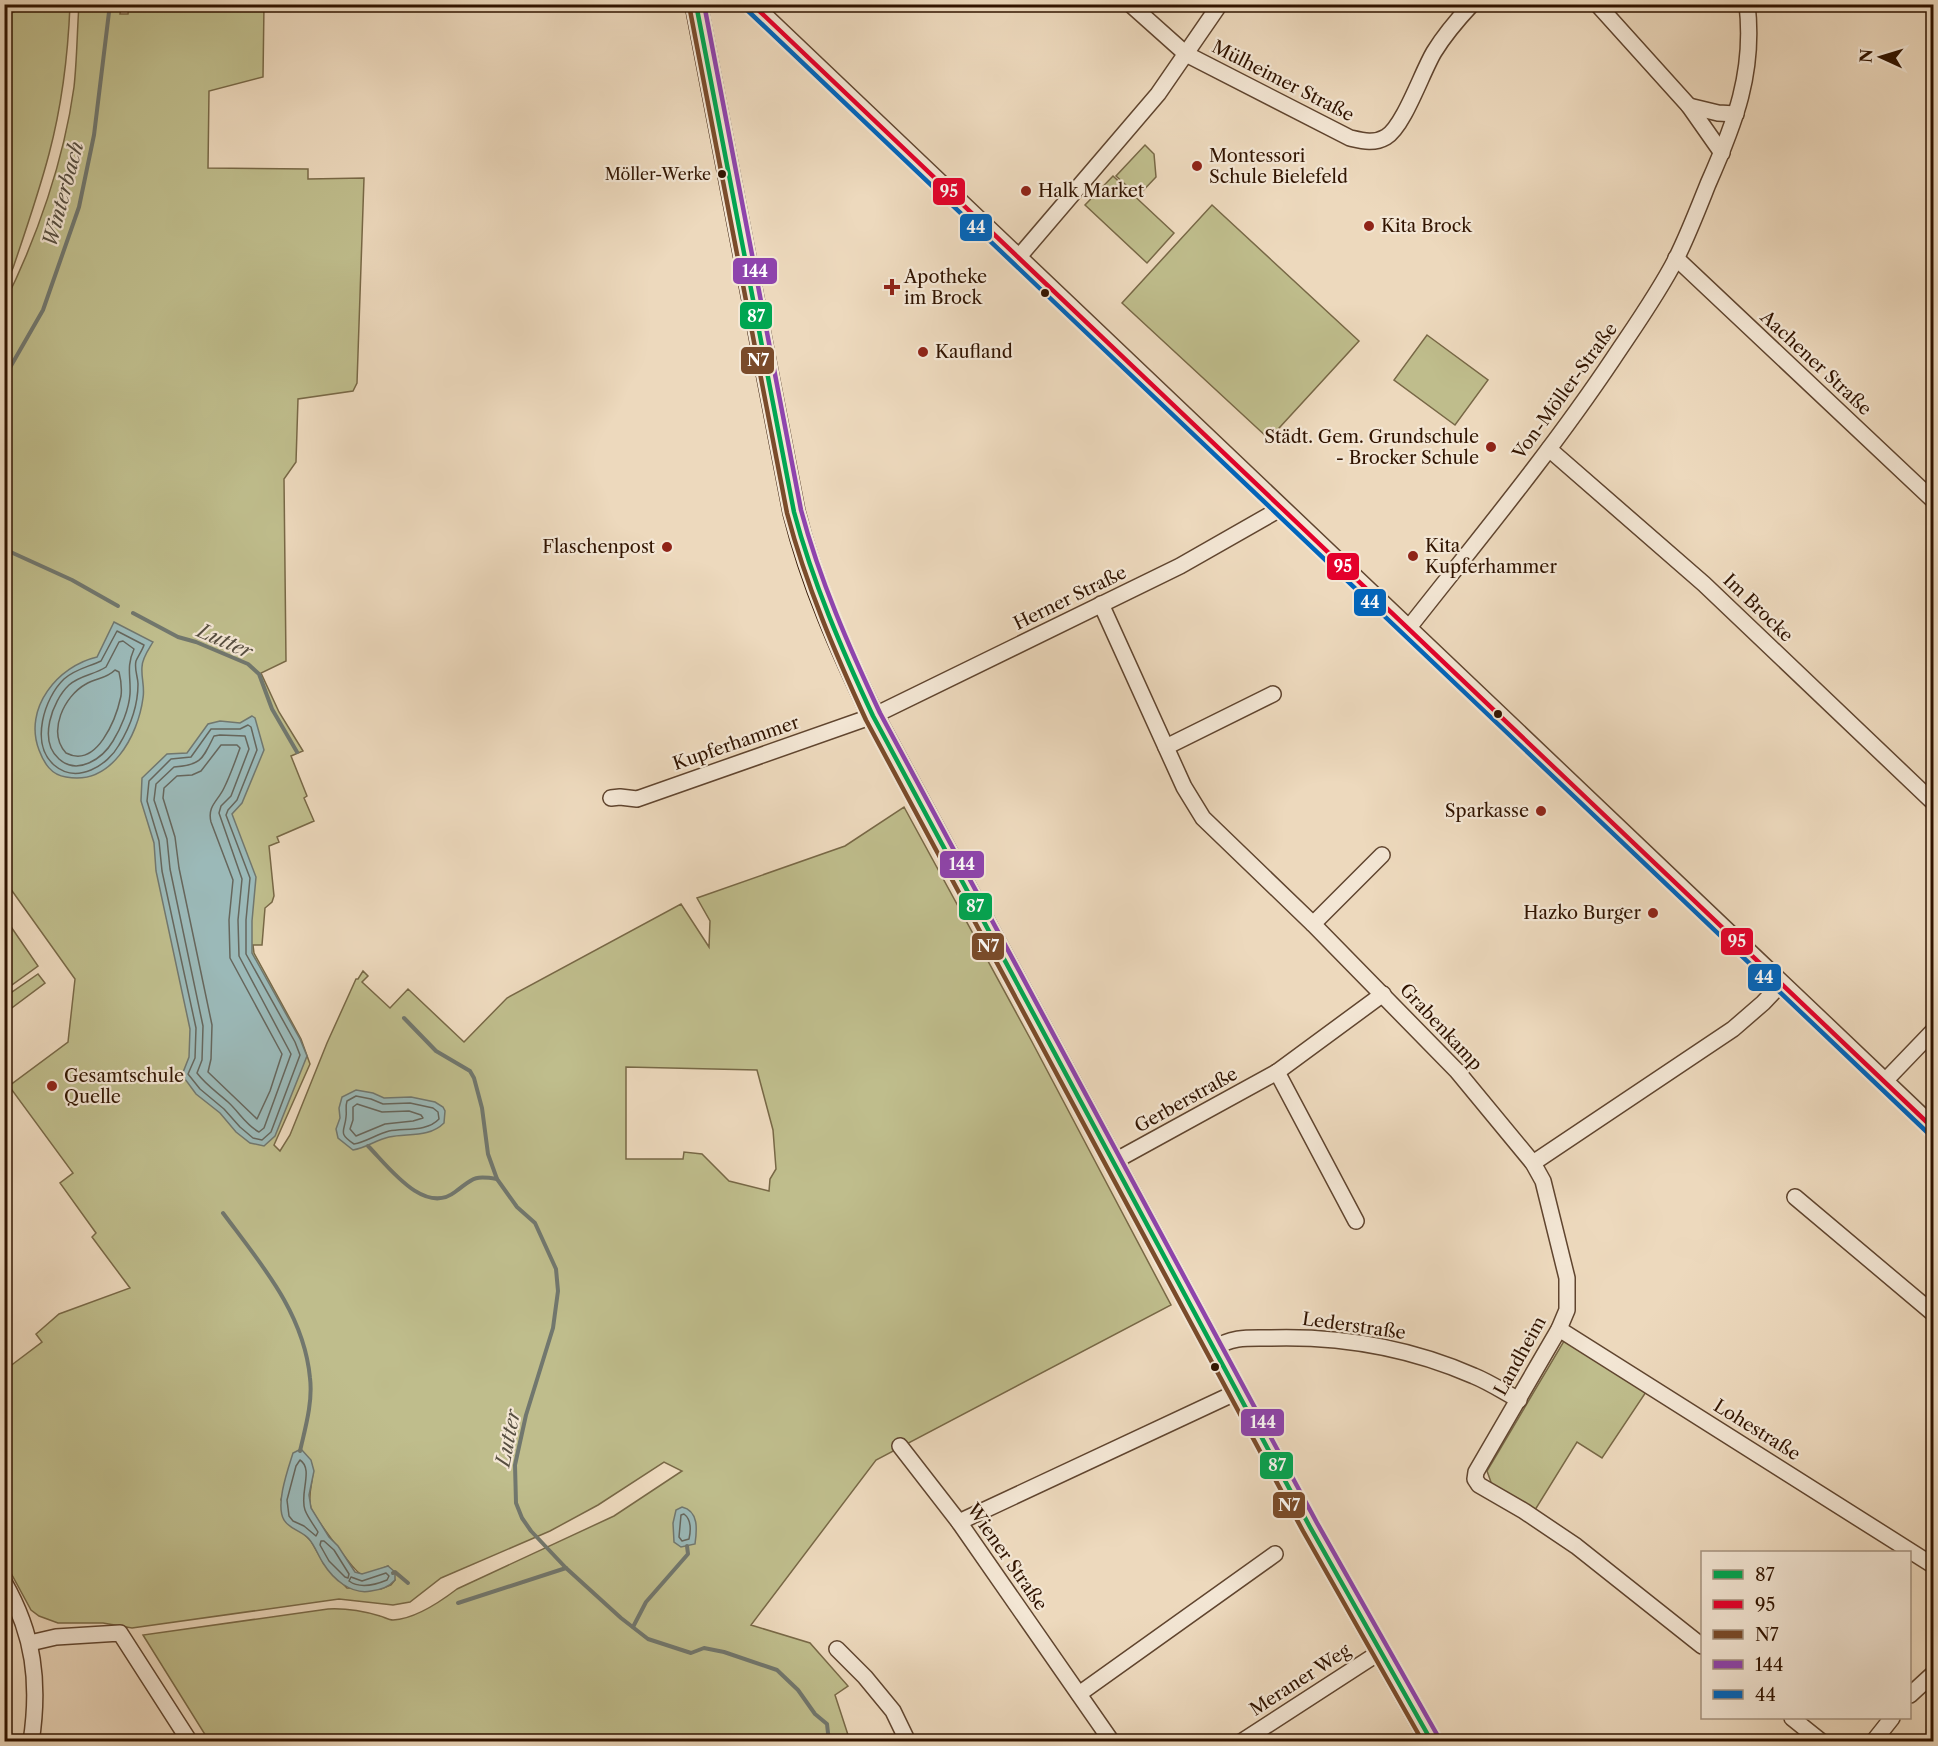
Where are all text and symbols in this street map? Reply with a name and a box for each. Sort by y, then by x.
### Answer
north arrow [1851,27,1911,87]
street label: Mülheimer Straße [1208,36,1358,126]
text: N [1856,48,1877,64]
water label: Winterbach [37,139,89,249]
place label: Montessori Schule Bielefeld [1209,145,1348,188]
marker: Montessori Schule Bielefeld [1190,159,1204,173]
place label: Möller-Werke [605,164,711,184]
marker: Möller-Werke [716,168,728,180]
line badge: 95 [932,177,966,206]
place label: Halk Market [1038,180,1145,202]
text: 95 [940,181,958,201]
marker: Halk Market [1019,184,1033,198]
line badge: 44 [959,213,993,242]
place label: Kita Brock [1381,215,1473,237]
text: 44 [967,217,985,237]
marker: Kita Brock [1362,219,1376,233]
line badge: 144 [732,257,778,285]
text: 144 [742,261,768,281]
place label: Apotheke im Brock [903,266,987,309]
marker: Apotheke im Brock [885,280,899,294]
unlabelled marker [1039,287,1051,299]
line badge: 87 [739,301,773,330]
street label: Aachener Straße [1755,305,1876,420]
text: 87 [747,306,766,326]
street label: Von-Möller-Straße [1508,319,1622,464]
place label: Kaufland [935,341,1013,363]
marker: Kaufland [916,345,930,359]
line badge: N7 [740,346,775,375]
text: N7 [747,350,770,370]
place label: Städt. Gem. Grundschule - Brocker Schule [1264,426,1479,469]
marker: Städt. Gem. Grundschule - Brocker Schule [1484,440,1498,454]
place label: Kita Kupferhammer [1425,535,1557,578]
place label: Flaschenpost [542,536,656,558]
marker: Flaschenpost [660,540,674,554]
marker: Kita Kupferhammer [1406,549,1420,563]
line badge: 95 [1326,552,1360,581]
text: 95 [1334,556,1352,576]
street label: Herner Straße [1010,561,1130,635]
street label: Im Brocke [1719,569,1797,647]
line badge: 44 [1353,588,1387,617]
text: 44 [1361,592,1379,612]
water label: Lutter [192,617,258,664]
unlabelled marker [1492,708,1504,720]
street label: Kupferhammer [670,711,802,775]
place label: Sparkasse [1445,800,1529,822]
marker: Sparkasse [1534,804,1548,818]
line badge: 144 [939,850,985,879]
text: 144 [949,854,975,874]
line badge: 87 [958,892,993,921]
text: 87 [966,896,985,916]
place label: Hazko Burger [1523,902,1641,924]
marker: Hazko Burger [1646,906,1660,920]
line badge: 95 [1720,927,1754,956]
text: 95 [1728,931,1746,951]
line badge: N7 [971,932,1005,961]
text: N7 [977,936,1000,956]
line badge: 44 [1747,963,1782,992]
text: 44 [1755,967,1773,987]
street label: Grabenkamp [1395,979,1487,1075]
street label: Gerberstraße [1131,1063,1241,1137]
place label: Gesamtschule Quelle [64,1065,184,1108]
marker: Gesamtschule Quelle [45,1079,59,1093]
street label: Lederstraße [1301,1308,1407,1344]
street label: Landheim [1489,1312,1551,1399]
unlabelled marker [1209,1361,1221,1373]
street label: Lohestraße [1710,1395,1804,1465]
water label: Lutter [490,1406,526,1471]
line badge: 144 [1240,1408,1285,1437]
text: 144 [1250,1412,1276,1432]
line badge: 87 [1259,1451,1294,1480]
text: 87 [1268,1455,1287,1475]
line badge: N7 [1272,1491,1306,1519]
text: N7 [1278,1495,1301,1515]
street label: Wiener Straße [961,1499,1052,1615]
legend [1701,1551,1911,1719]
text: 87 [1755,1564,1775,1586]
text: 95 [1755,1594,1775,1616]
text: N7 [1755,1624,1779,1646]
street label: Meraner Weg [1246,1639,1355,1721]
text: 144 [1755,1654,1783,1676]
text: 44 [1755,1684,1776,1706]

